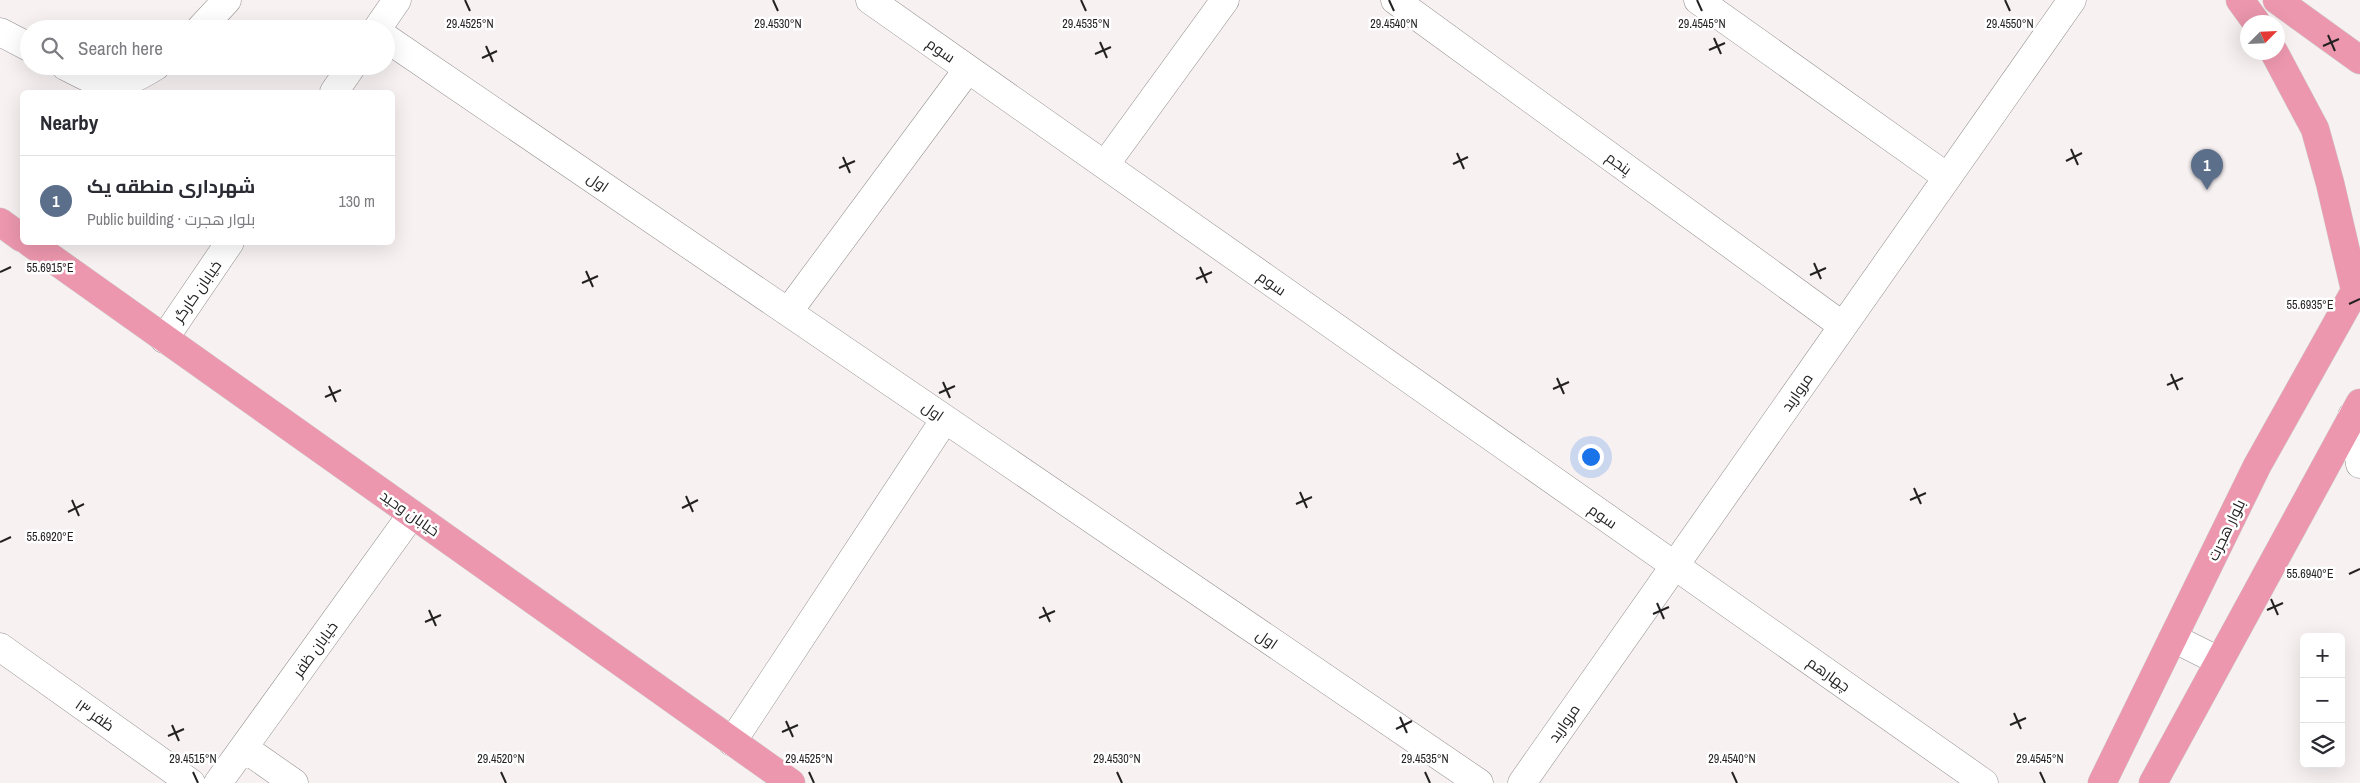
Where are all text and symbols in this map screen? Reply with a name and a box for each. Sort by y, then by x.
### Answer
north arrow [2240,15,2285,60]
text: 29.4525°N [446,16,494,32]
text: 29.4530°N [754,16,802,32]
text: 29.4535°N [1062,16,1110,32]
text: 29.4540°N [1370,16,1418,32]
text: 29.4545°N [1678,16,1726,32]
text: 29.4550°N [1986,16,2034,32]
search box [20,20,395,75]
street label: سوم [922,33,960,67]
icon: search [38,34,66,62]
text: Search here [78,35,163,61]
text: Nearby [40,108,98,137]
street label: پنجم [1602,146,1636,180]
pin: 1 [2191,149,2223,190]
street label: اول [583,167,613,197]
text: شهرداری منطقه یک [87,173,255,199]
text: 1 [52,190,60,212]
text: 130 m [339,190,375,212]
text: Public building · بلوار هجرت [87,208,255,230]
street label: خیابان کارگر [167,256,226,327]
text: 55.6915°E [27,260,73,276]
street label: سوم [1253,266,1291,300]
text: 55.6935°E [2287,297,2333,313]
street label: مروارید [1776,369,1818,415]
street label: اول [918,396,948,426]
your location [1578,444,1604,470]
street label: خیابان وحید [376,485,444,541]
street label: بلوار هجرت [2202,496,2250,564]
street label: سوم [1584,499,1622,533]
text: 55.6920°E [27,529,73,545]
text: 55.6940°E [2287,566,2333,582]
street label: خیابان ظفر [287,617,342,682]
street label: اول [1252,624,1282,654]
map controls [2300,633,2345,768]
button: + [2300,633,2345,678]
street label: چهارهم [1803,652,1855,696]
button: − [2300,678,2345,723]
street label: ظفر ۱۳ [71,694,119,736]
street label: مروارید [1543,700,1585,746]
button: layers [2300,723,2345,768]
text: 29.4515°N [169,751,217,767]
text: 29.4520°N [477,751,525,767]
text: 29.4525°N [785,751,833,767]
text: 29.4530°N [1093,751,1141,767]
text: 29.4535°N [1401,751,1449,767]
text: 29.4540°N [1708,751,1756,767]
text: 29.4545°N [2016,751,2064,767]

